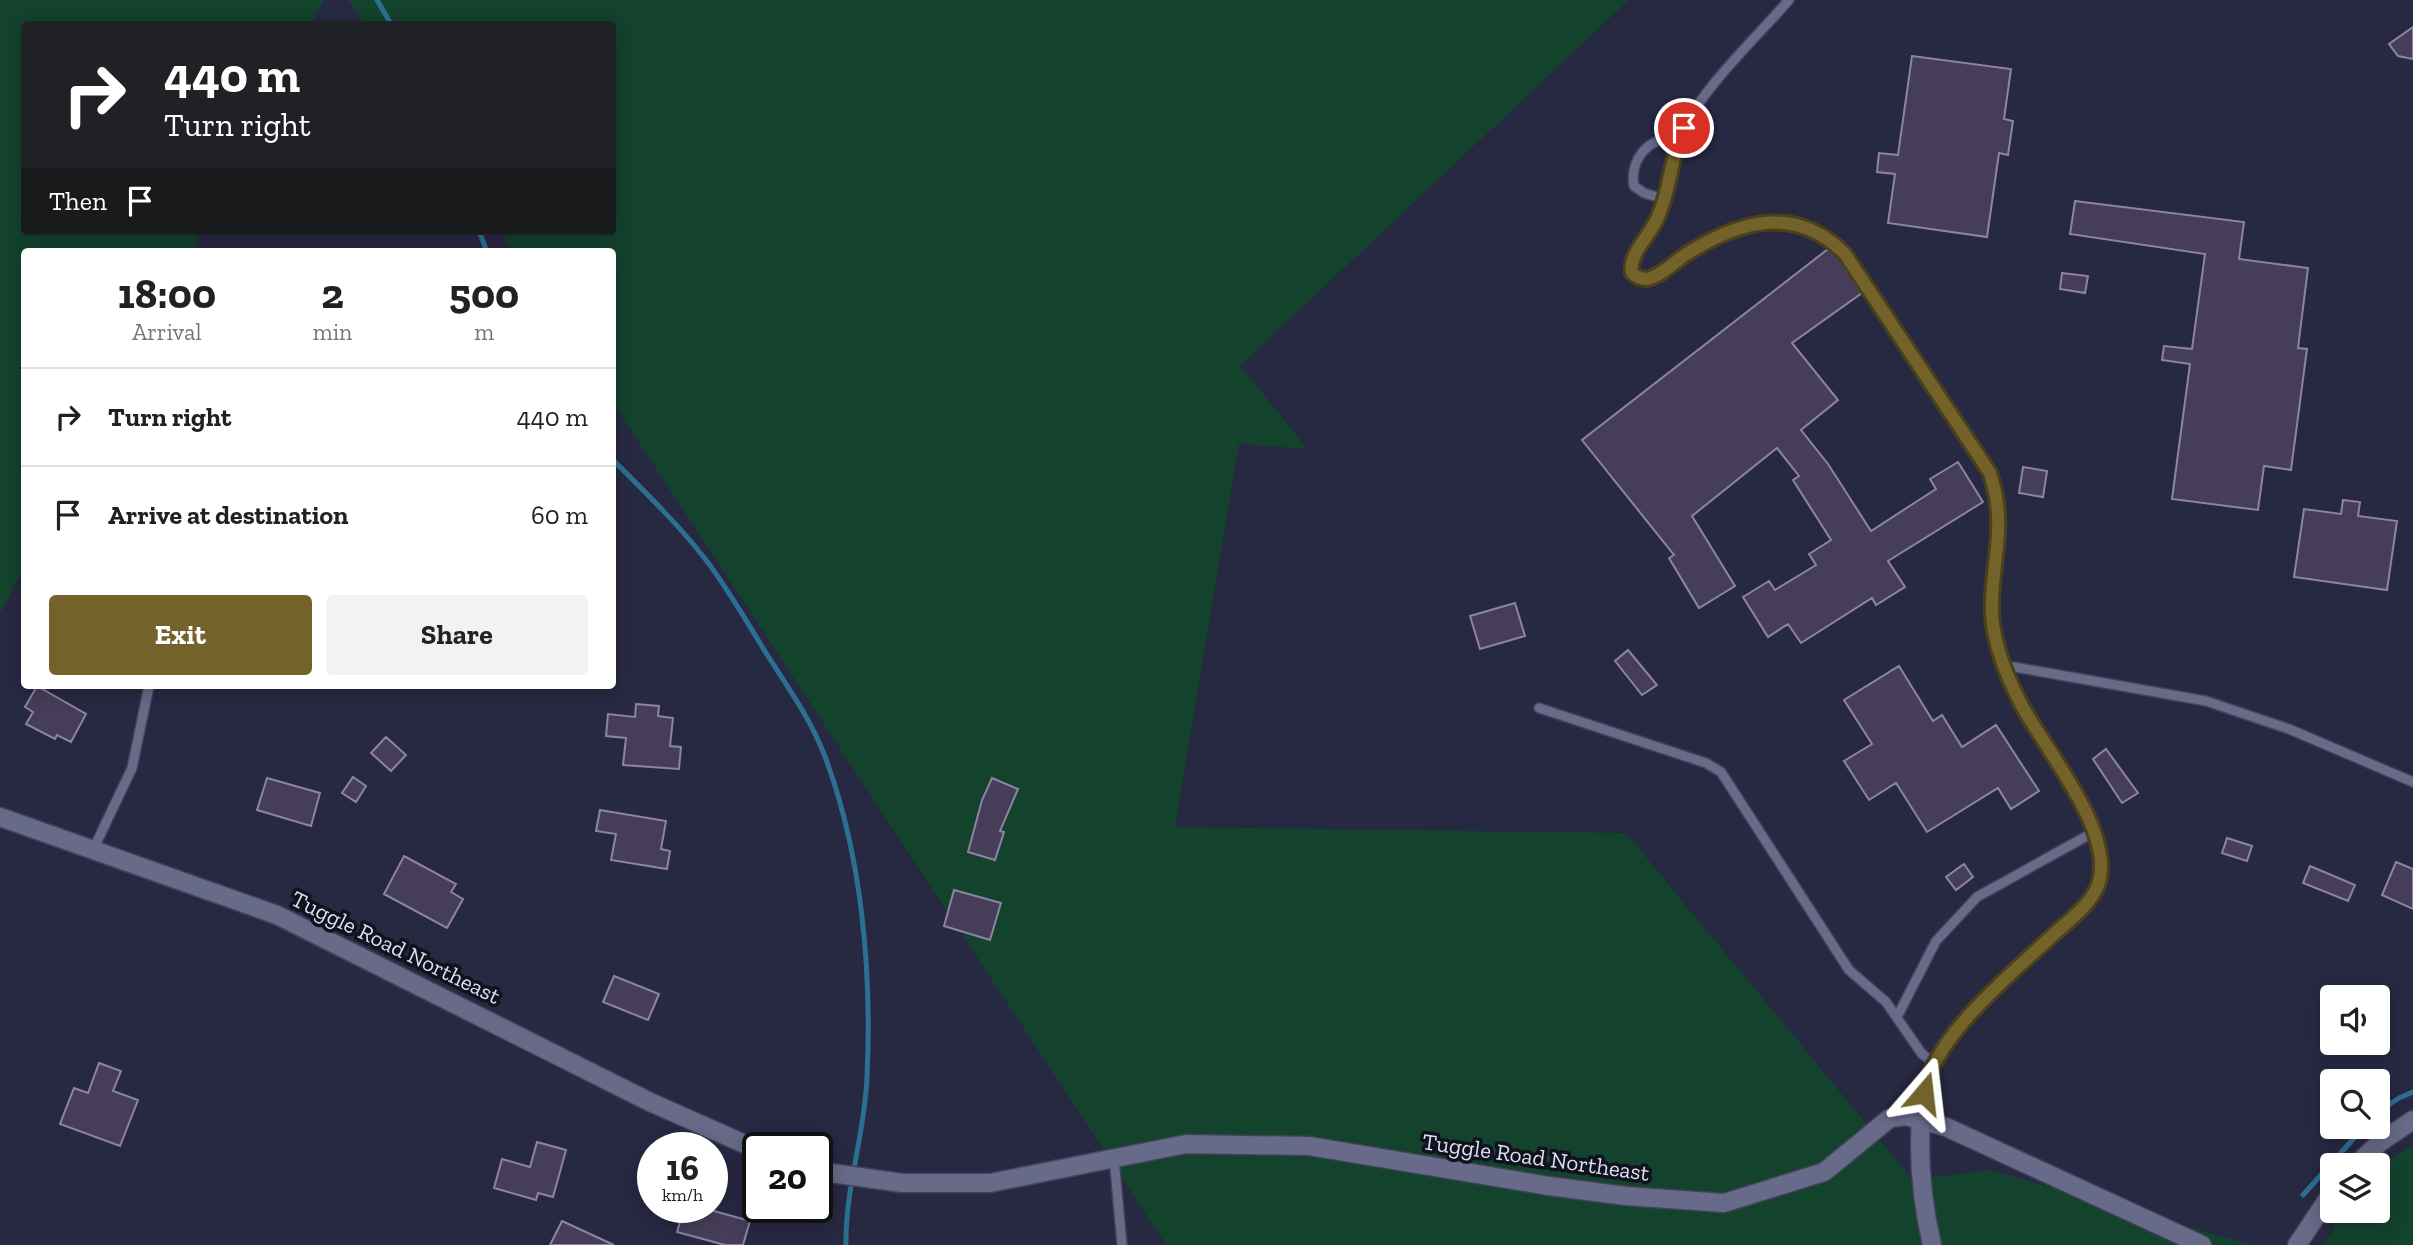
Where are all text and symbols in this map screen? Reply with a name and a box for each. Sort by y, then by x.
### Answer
text: 440 m [164,46,300,105]
icon: right [49,49,140,140]
pin [1654,98,1714,158]
text: Turn right [164,106,311,144]
icon: arrive [1665,109,1703,147]
icon: arrive [121,182,159,220]
text: Then [49,185,107,217]
text: 18:00 [118,268,216,319]
text: 2 [321,268,344,319]
text: 500 [449,268,519,319]
text: Arrival [132,318,202,346]
text: min [313,318,352,346]
text: m [474,318,494,346]
icon: right [49,398,87,436]
text: Turn right [108,401,231,433]
text: 440 m [517,401,588,433]
icon: arrive [49,496,87,534]
text: Arrive at destination [108,499,348,531]
text: 60 m [531,499,588,531]
button: Exit [49,595,312,675]
button: Share [326,595,588,675]
street label: Tuggle Road Northeast [287,884,505,1010]
map controls [2320,985,2390,1223]
button: sound [2320,985,2390,1055]
position arrow [1887,1056,1961,1130]
button: search [2320,1069,2390,1139]
street label: Tuggle Road Northeast [1421,1127,1652,1187]
speed limit sign: 20 [742,1132,833,1223]
text: 16 [666,1147,699,1189]
button: layers [2320,1153,2390,1223]
text: km/h [662,1184,703,1206]

